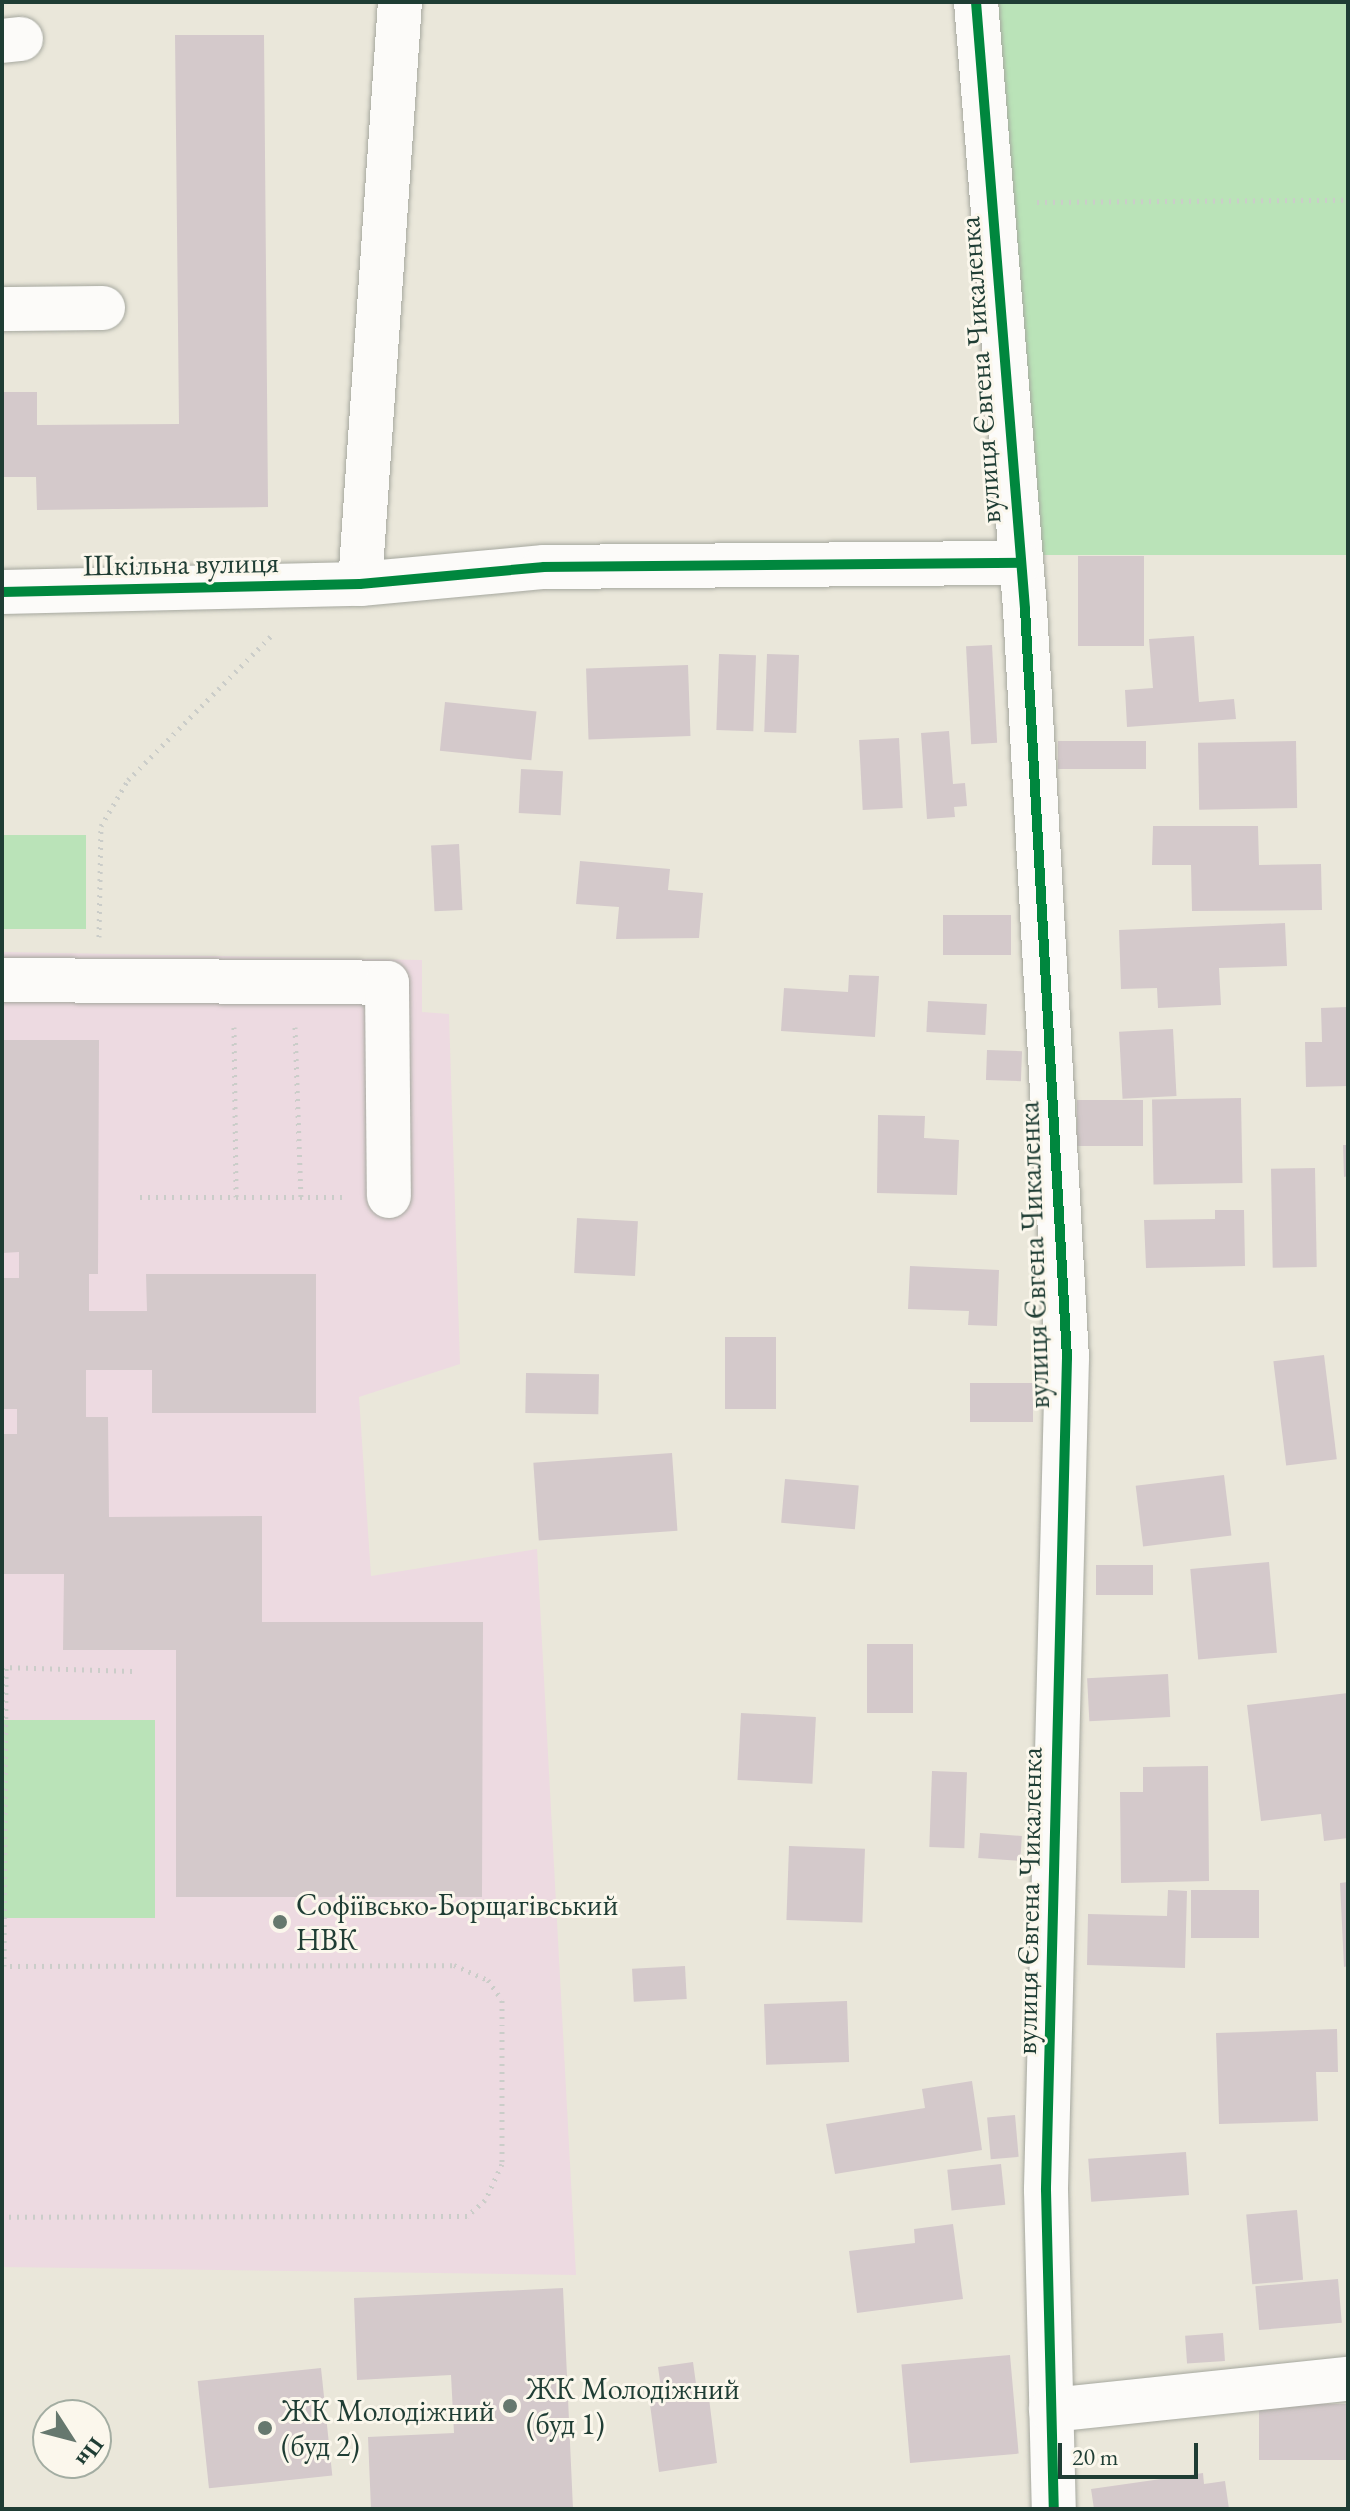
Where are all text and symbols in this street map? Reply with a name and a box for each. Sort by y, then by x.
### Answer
street label: вулиця Євгена Чикаленка [951,215,1009,525]
street label: Шкільна вулиця [83,544,279,584]
street label: вулиця Євгена Чикаленка [1011,1101,1057,1409]
street label: вулиця Євгена Чикаленка [1008,1747,1050,2055]
place label: Софіївсько-Борщагівський НВК [296,1887,618,1958]
marker: Софіївсько-Борщагівський НВК [271,1913,289,1931]
place label: ЖК Молодіжний (буд 1) [526,2371,740,2442]
place label: ЖК Молодіжний (буд 2) [281,2393,495,2464]
marker: ЖК Молодіжний (буд 1) [501,2397,519,2415]
north arrow [32,2399,112,2479]
marker: ЖК Молодіжний (буд 2) [256,2419,274,2437]
scale bar [1062,2427,1202,2477]
text: Пн [70,2432,111,2473]
text: 20 m [1072,2441,1119,2472]

